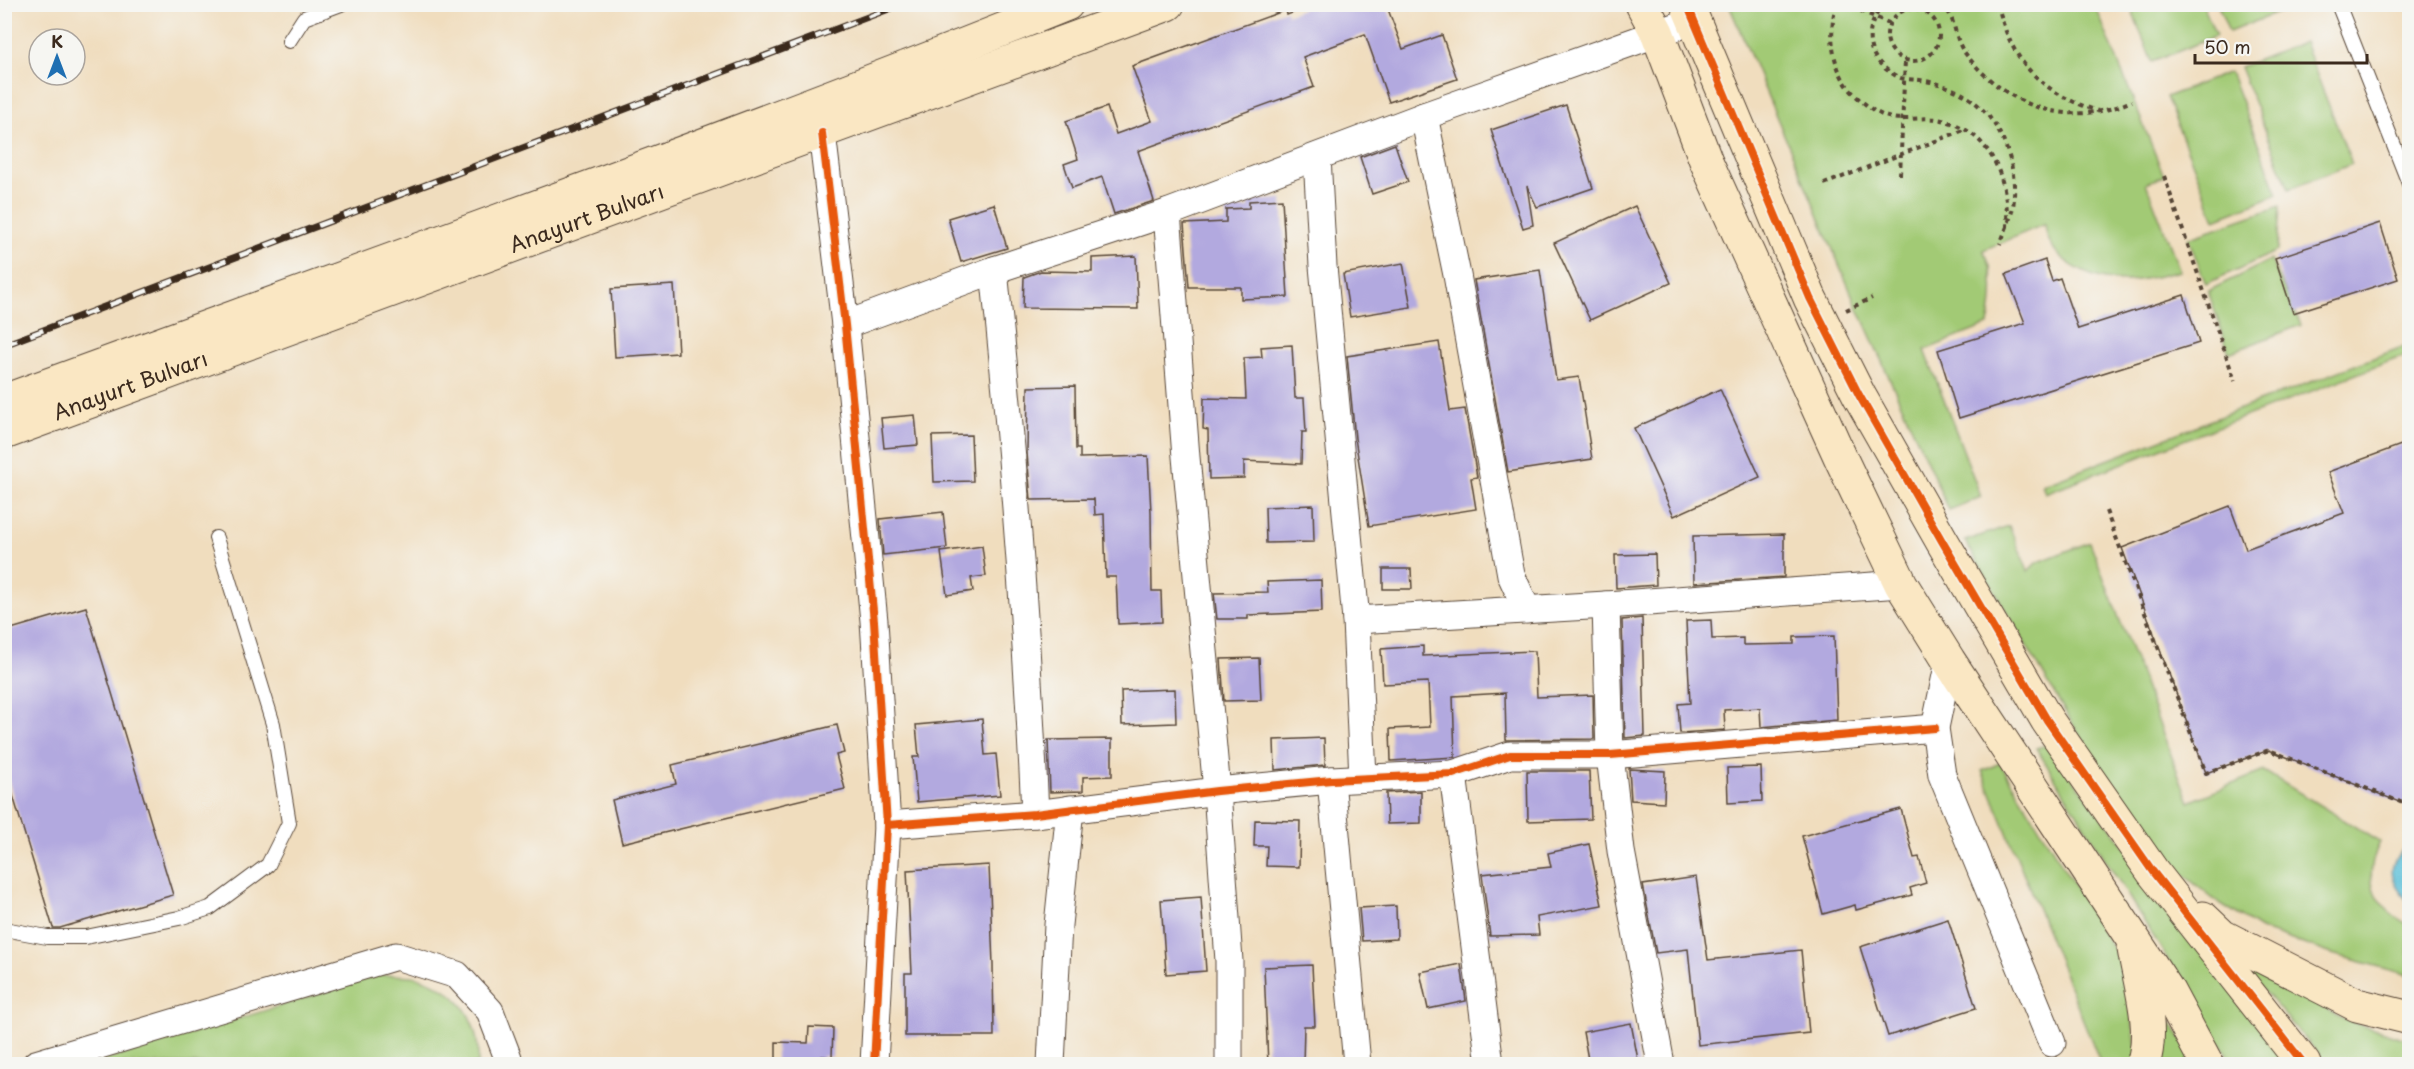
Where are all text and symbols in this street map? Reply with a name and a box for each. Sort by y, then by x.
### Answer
north arrow [27,27,87,87]
scale bar [2195,27,2368,65]
text: K [51,29,63,53]
text: 50 m [2204,33,2251,60]
street label: Anayurt Bulvarı [504,174,668,260]
street label: Anayurt Bulvarı [48,341,212,427]

